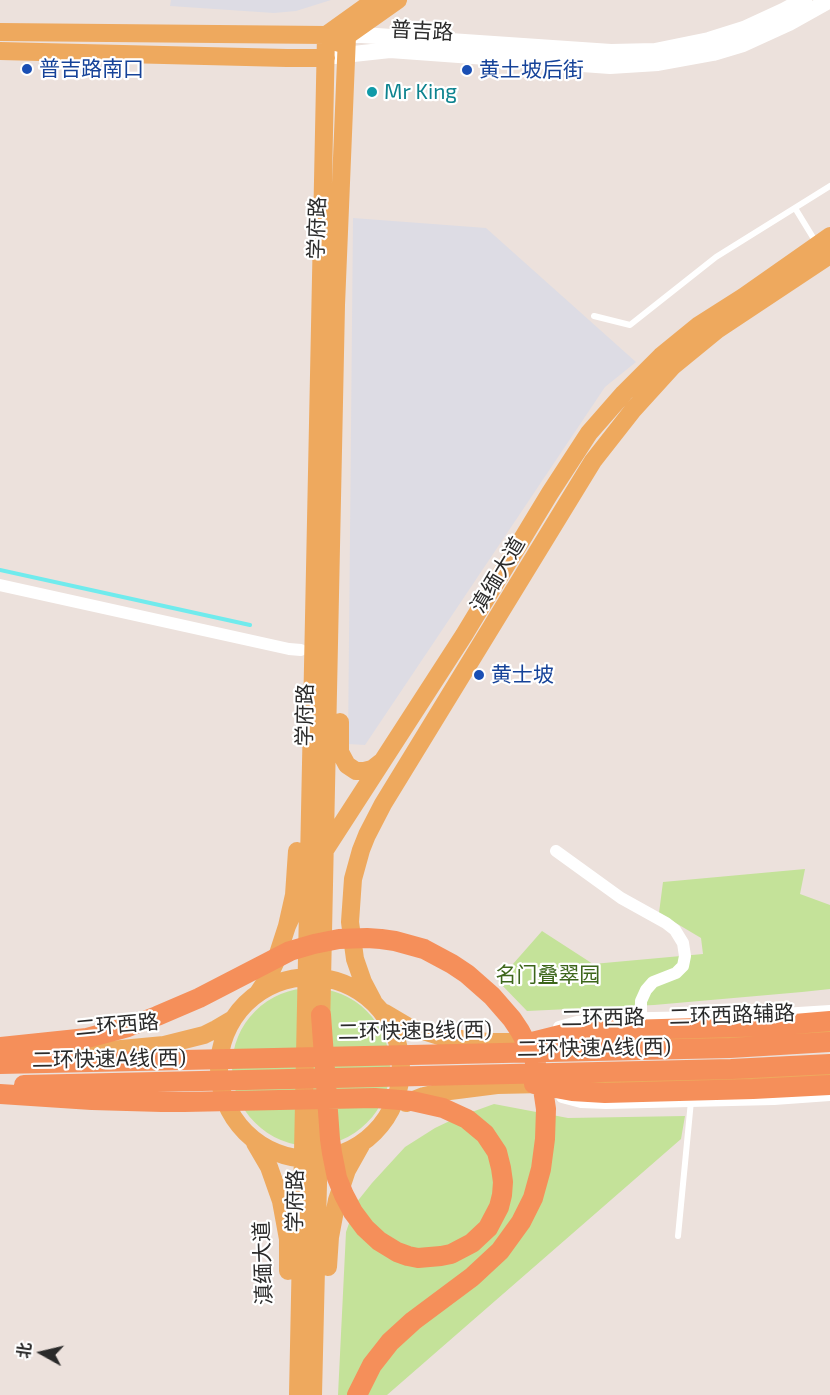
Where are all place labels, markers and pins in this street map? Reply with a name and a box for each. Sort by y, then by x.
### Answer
place label: 普吉路南口 [39,56,144,82]
place label: 黄土坡后街 [479,57,584,83]
marker: 普吉路南口 [20,62,34,76]
marker: 黄土坡后街 [460,63,474,77]
place label: Mr King [384,79,457,105]
marker: Mr King [365,85,379,99]
place label: 黄士坡 [491,662,554,688]
marker: 黄士坡 [472,668,486,682]

